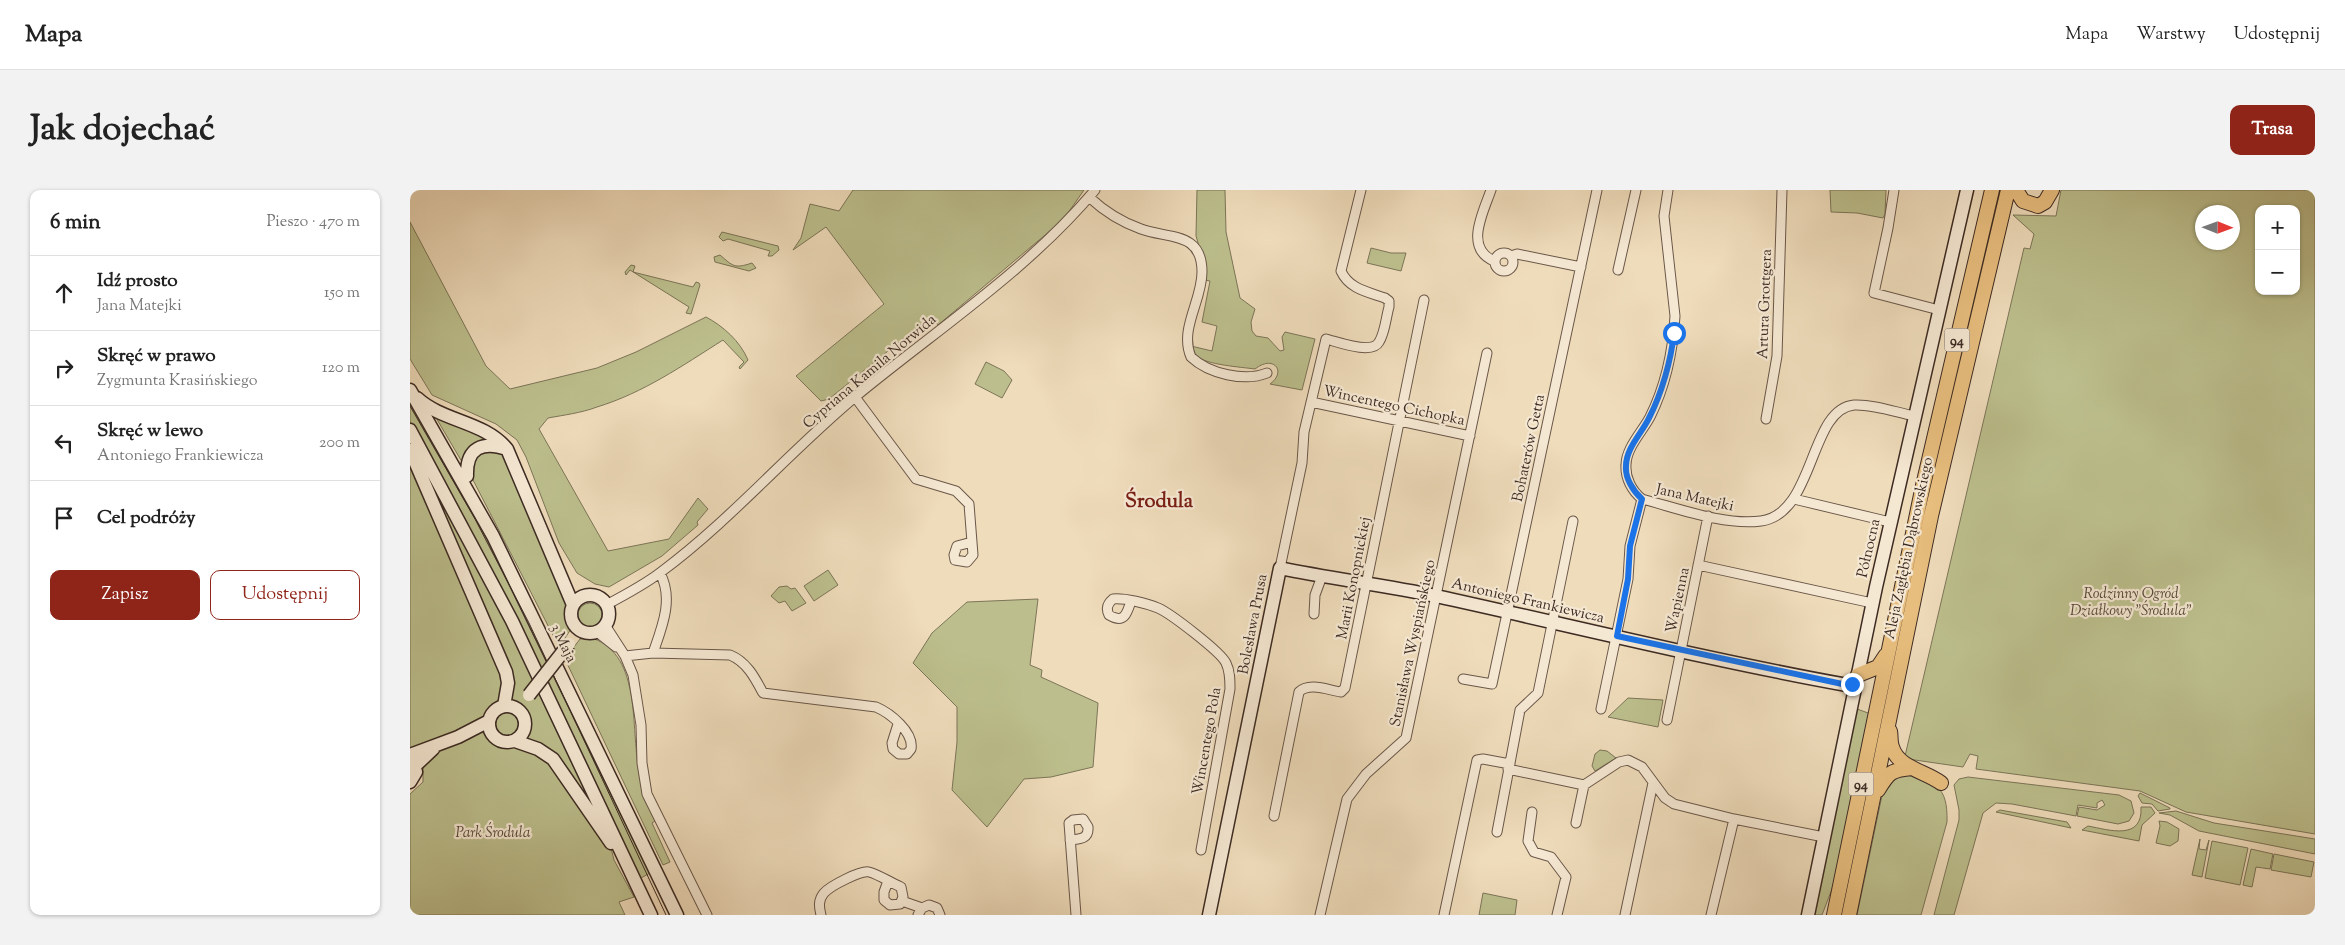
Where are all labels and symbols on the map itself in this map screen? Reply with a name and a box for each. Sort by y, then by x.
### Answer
north arrow [2195,205,2240,250]
street label: Artura Grottgera [1753,249,1778,359]
street label: Cypriana Kamila Norwida [799,310,941,434]
route start [1663,322,1686,345]
road number: 94 [1944,328,1970,352]
street label: Wincentego Cichopka [1321,381,1467,432]
street label: Bohaterów Getta [1508,393,1551,504]
street label: Aleja Zagłębia Dąbrowskiego [1880,455,1939,641]
street label: Jana Matejki [1653,479,1736,518]
district label: Środula [1125,487,1194,517]
street label: Marii Konopnickiej [1332,515,1377,641]
street label: Północna [1853,517,1886,580]
street label: Stanisława Wyspiańskiego [1385,558,1441,729]
street label: Wapienna [1661,565,1696,635]
street label: Bolesława Prusa [1233,572,1274,676]
street label: Antoniego Frankiewicza [1449,574,1606,629]
park label: Rodzinny Ogród Działkowy "Środula" [2070,584,2192,622]
street label: 3 Maja [544,621,581,667]
route end [1841,673,1864,696]
street label: Wincentego Pola [1188,686,1227,797]
road number: 94 [1848,772,1874,796]
park label: Park Środula [455,822,531,844]

